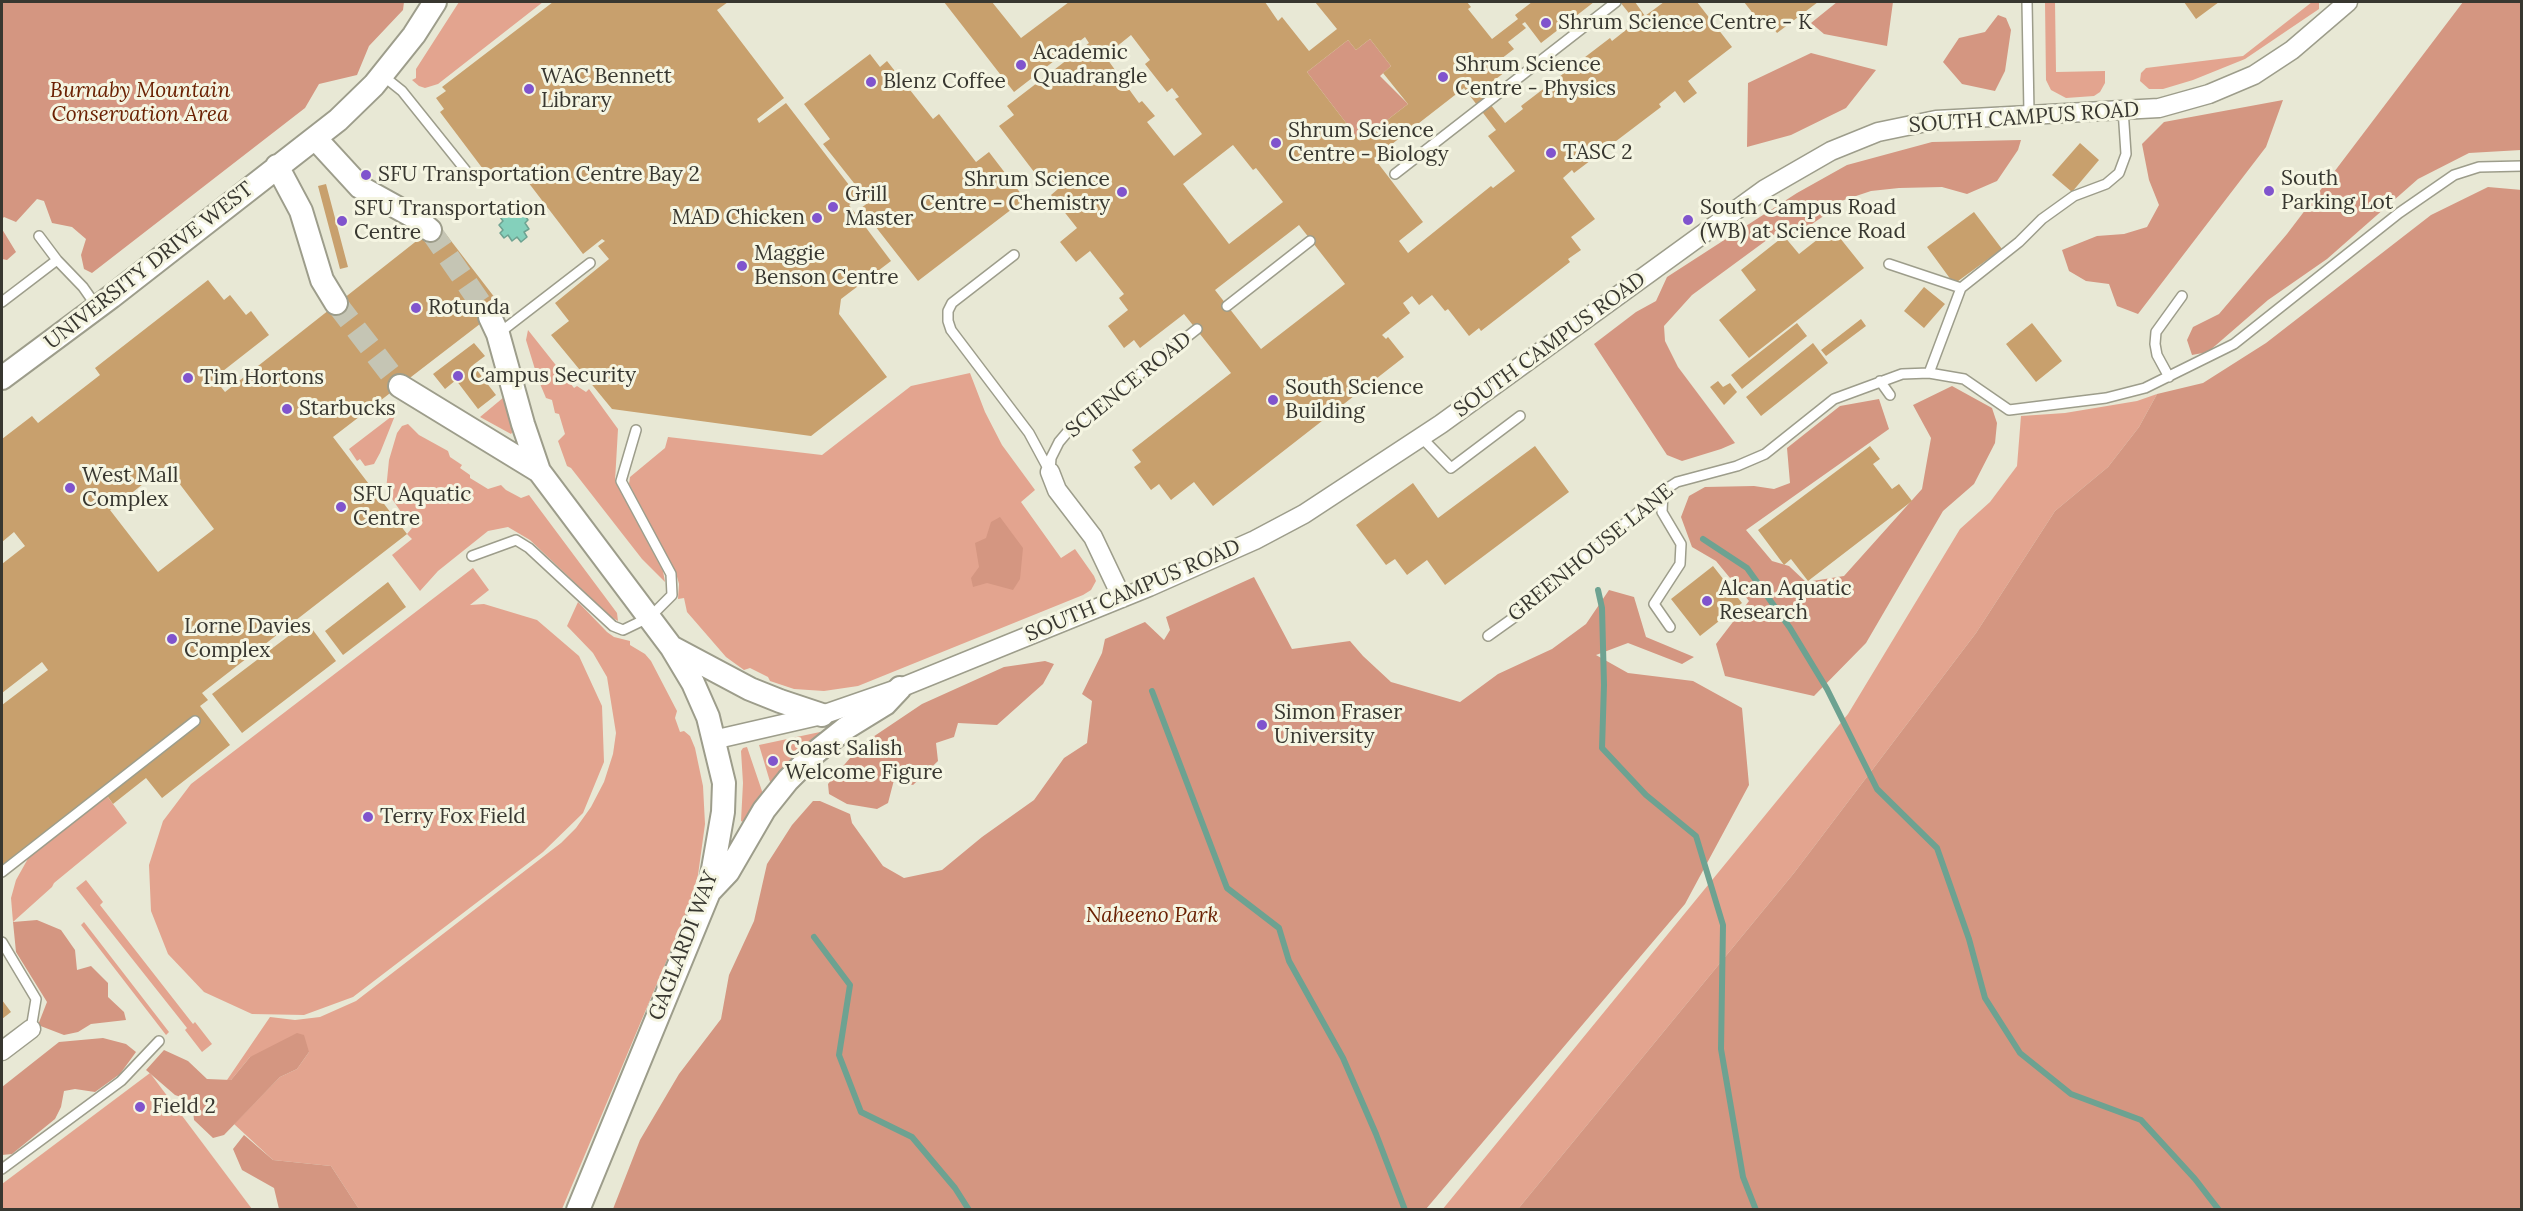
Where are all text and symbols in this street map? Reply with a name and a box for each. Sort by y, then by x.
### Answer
place label: Shrum Science Centre - K [1558,10,1812,36]
marker: Shrum Science Centre - K [1539,16,1553,30]
place label: Academic Quadrangle [1033,40,1147,90]
place label: Shrum Science Centre - Physics [1455,52,1616,102]
marker: Academic Quadrangle [1014,58,1028,72]
place label: WAC Bennett Library [541,64,672,114]
place label: Blenz Coffee [883,69,1006,95]
marker: Shrum Science Centre - Physics [1436,70,1450,84]
marker: Blenz Coffee [864,75,878,89]
park label: Burnaby Mountain Conservation Area [50,78,230,128]
marker: WAC Bennett Library [522,82,536,96]
street label: SOUTH CAMPUS ROAD [1908,97,2140,139]
place label: Shrum Science Centre - Biology [1288,118,1449,168]
marker: Shrum Science Centre - Biology [1269,136,1283,150]
place label: TASC 2 [1563,140,1632,166]
marker: TASC 2 [1544,146,1558,160]
place label: SFU Transportation Centre Bay 2 [378,162,700,188]
place label: South Parking Lot [2281,166,2393,216]
place label: Shrum Science Centre - Chemistry [920,167,1110,217]
marker: SFU Transportation Centre Bay 2 [359,168,373,182]
street label: UNIVERSITY DRIVE WEST [40,177,258,355]
place label: Grill Master [845,182,913,232]
marker: South Parking Lot [2262,184,2276,198]
marker: Shrum Science Centre - Chemistry [1115,185,1129,199]
place label: South Campus Road (WB) at Science Road [1700,195,1906,245]
place label: SFU Transportation Centre [354,196,546,246]
marker: Grill Master [826,200,840,214]
place label: MAD Chicken [672,205,805,231]
marker: MAD Chicken [810,211,824,225]
marker: South Campus Road (WB) at Science Road [1681,213,1695,227]
marker: SFU Transportation Centre [335,214,349,228]
place label: Maggie Benson Centre [754,241,899,291]
marker: Maggie Benson Centre [735,259,749,273]
street label: SOUTH CAMPUS ROAD [1449,267,1651,423]
place label: Rotunda [428,295,510,321]
marker: Rotunda [409,301,423,315]
street label: SCIENCE ROAD [1061,327,1197,443]
place label: Campus Security [470,363,636,389]
place label: Tim Hortons [200,365,324,391]
marker: Campus Security [451,369,465,383]
marker: Tim Hortons [181,371,195,385]
place label: South Science Building [1285,375,1424,425]
marker: South Science Building [1266,393,1280,407]
place label: Starbucks [299,396,396,422]
marker: Starbucks [280,402,294,416]
place label: West Mall Complex [82,463,178,513]
street label: GREENHOUSE LANE [1503,479,1679,627]
marker: West Mall Complex [63,481,77,495]
place label: SFU Aquatic Centre [353,482,471,532]
marker: SFU Aquatic Centre [334,500,348,514]
street label: SOUTH CAMPUS ROAD [1022,534,1244,648]
place label: Alcan Aquatic Research [1719,576,1852,626]
marker: Alcan Aquatic Research [1700,594,1714,608]
place label: Lorne Davies Complex [184,614,311,664]
marker: Lorne Davies Complex [165,632,179,646]
place label: Simon Fraser University [1274,700,1402,750]
marker: Simon Fraser University [1255,718,1269,732]
place label: Coast Salish Welcome Figure [785,736,943,786]
marker: Coast Salish Welcome Figure [766,754,780,768]
place label: Terry Fox Field [380,804,526,830]
marker: Terry Fox Field [361,810,375,824]
street label: GAGLARDI WAY [644,868,724,1024]
park label: Naheeno Park [1086,903,1218,929]
place label: Field 2 [152,1094,216,1120]
marker: Field 2 [133,1100,147,1114]

